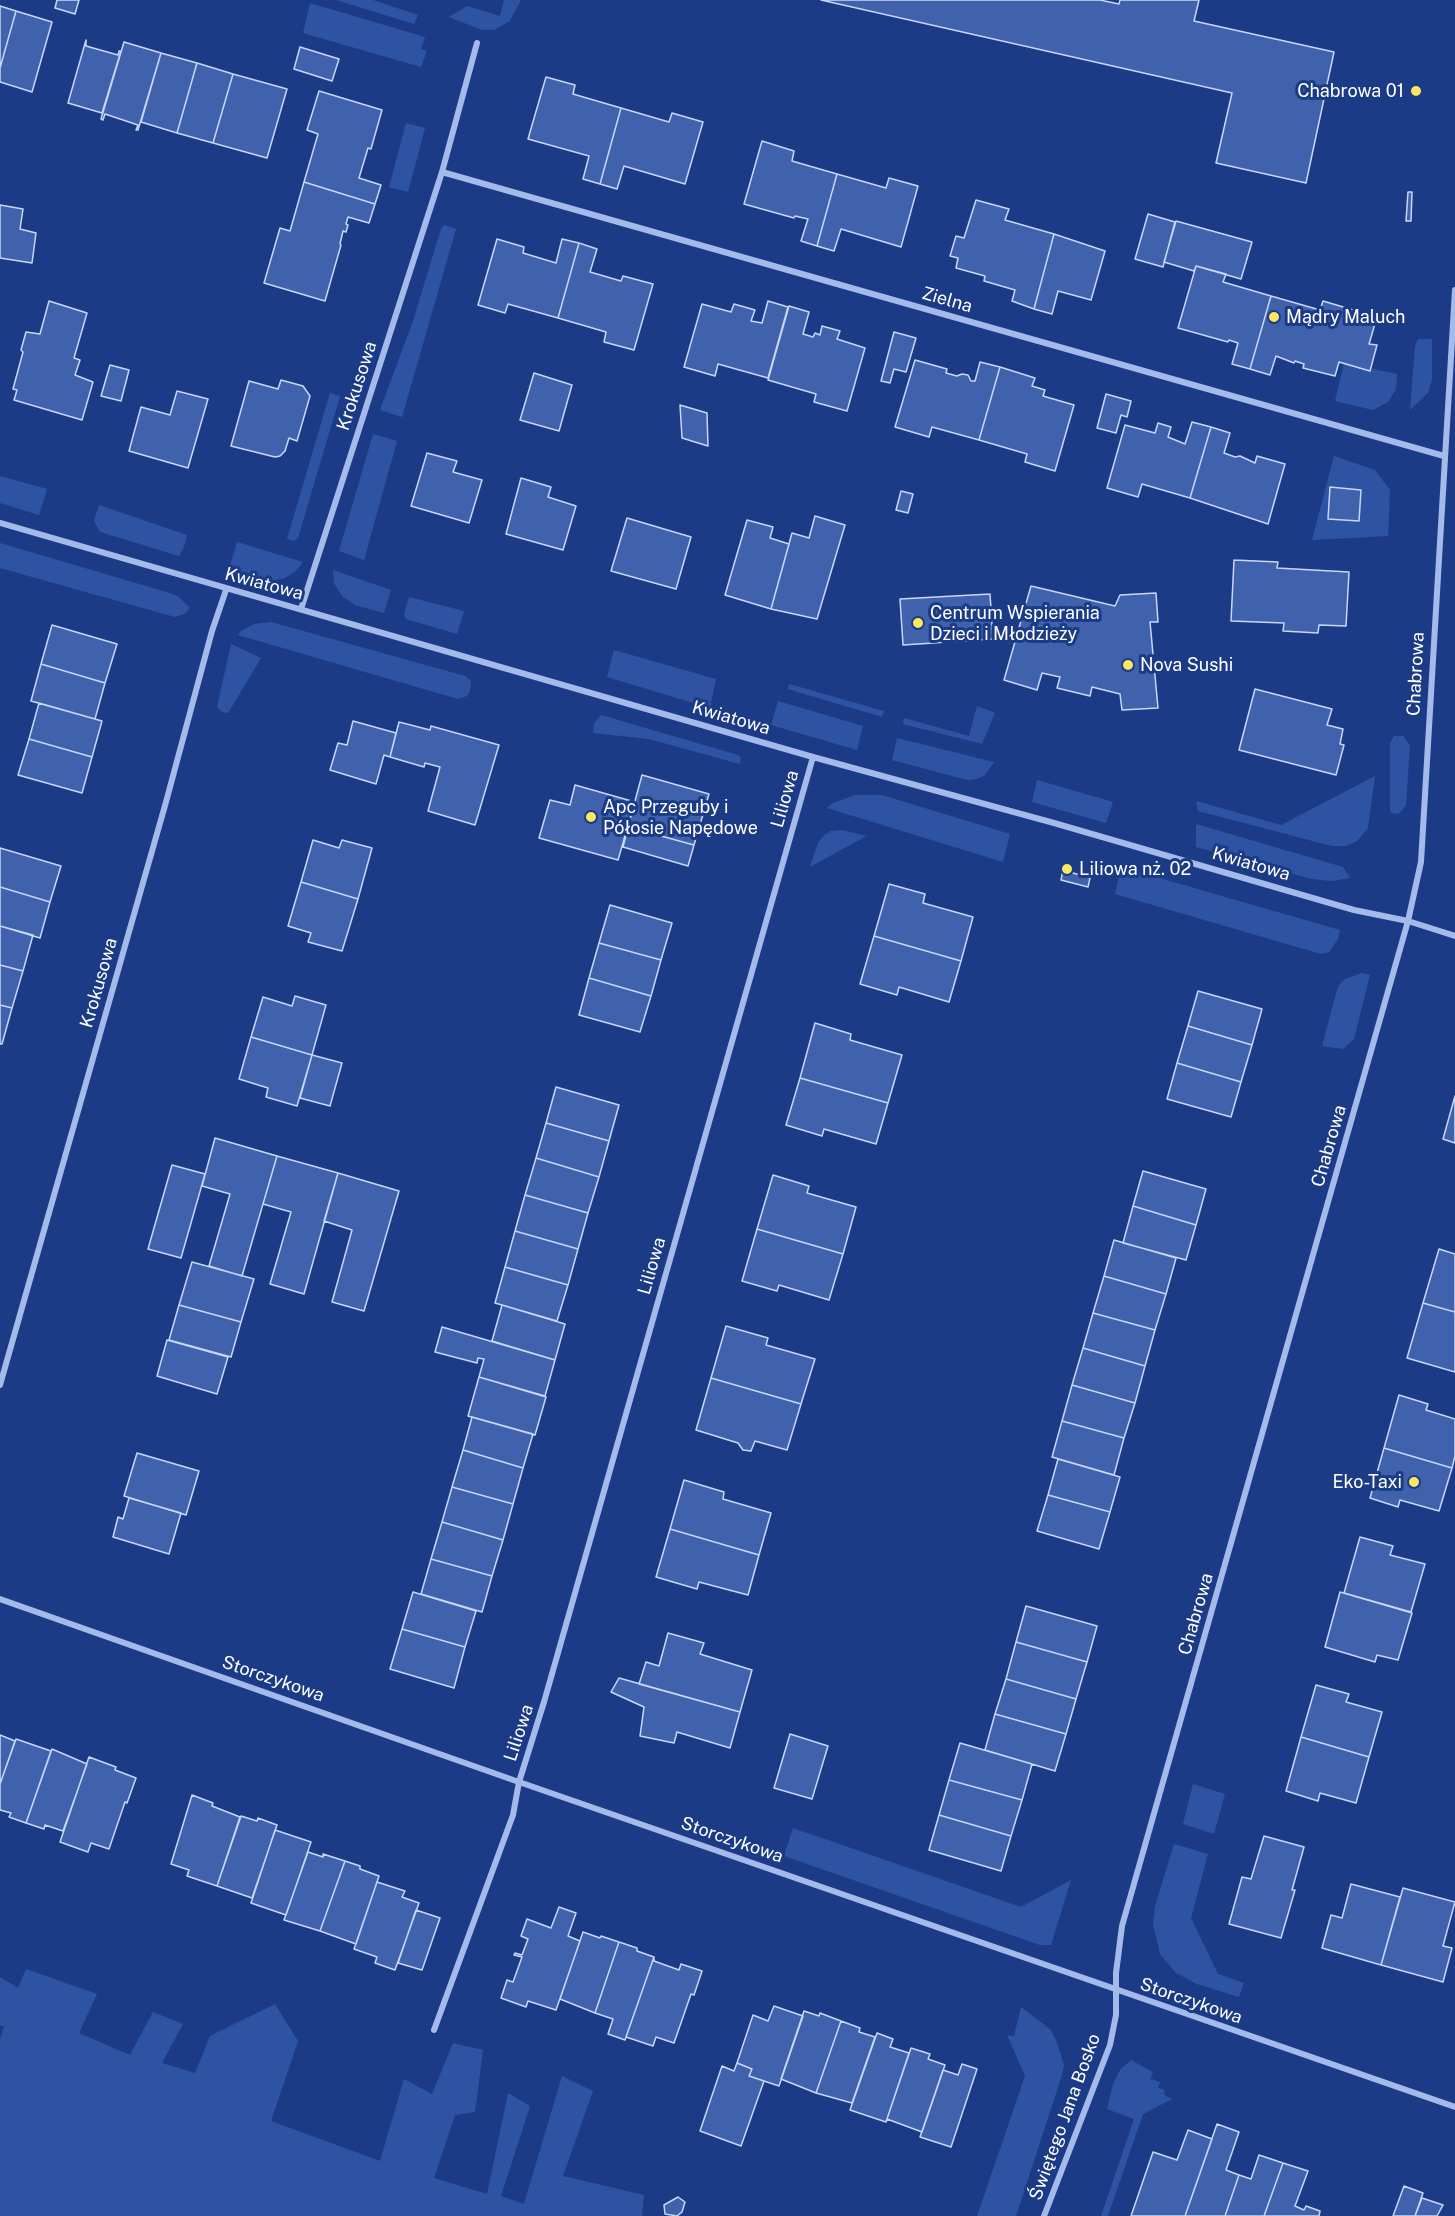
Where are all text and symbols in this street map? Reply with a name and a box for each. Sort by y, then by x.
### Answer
place label: Chabrowa 01 [1297,80,1404,102]
marker: Chabrowa 01 [1409,84,1423,98]
street label: Zielna [919,283,975,317]
place label: Mądry Maluch [1286,306,1405,328]
marker: Mądry Maluch [1267,310,1281,324]
street label: Krokusowa [332,339,382,433]
street label: Kwiatowa [222,563,306,605]
place label: Centrum Wspierania Dzieci i Młodzieży [930,602,1100,644]
marker: Centrum Wspierania Dzieci i Młodzieży [911,616,925,630]
street label: Chabrowa [1403,631,1429,717]
place label: Nova Sushi [1140,654,1233,676]
marker: Nova Sushi [1121,658,1135,672]
street label: Kwiatowa [689,697,773,739]
street label: Liliowa [767,768,803,830]
place label: Apc Przeguby i Półosie Napędowe [603,796,758,838]
marker: Apc Przeguby i Półosie Napędowe [584,810,598,824]
street label: Kwiatowa [1209,843,1293,885]
place label: Liliowa nż. 02 [1079,858,1191,880]
marker: Liliowa nż. 02 [1060,862,1074,876]
street label: Krokusowa [76,935,122,1031]
street label: Chabrowa [1307,1103,1351,1189]
street label: Liliowa [634,1235,670,1297]
place label: Eko-Taxi [1333,1471,1402,1493]
marker: Eko-Taxi [1407,1475,1421,1489]
street label: Chabrowa [1174,1571,1218,1657]
street label: Storczykowa [219,1651,327,1707]
street label: Liliowa [500,1702,538,1764]
street label: Storczykowa [678,1812,786,1868]
street label: Storczykowa [1137,1973,1245,2029]
street label: Świętego Jana Bosko [1025,2031,1105,2203]

